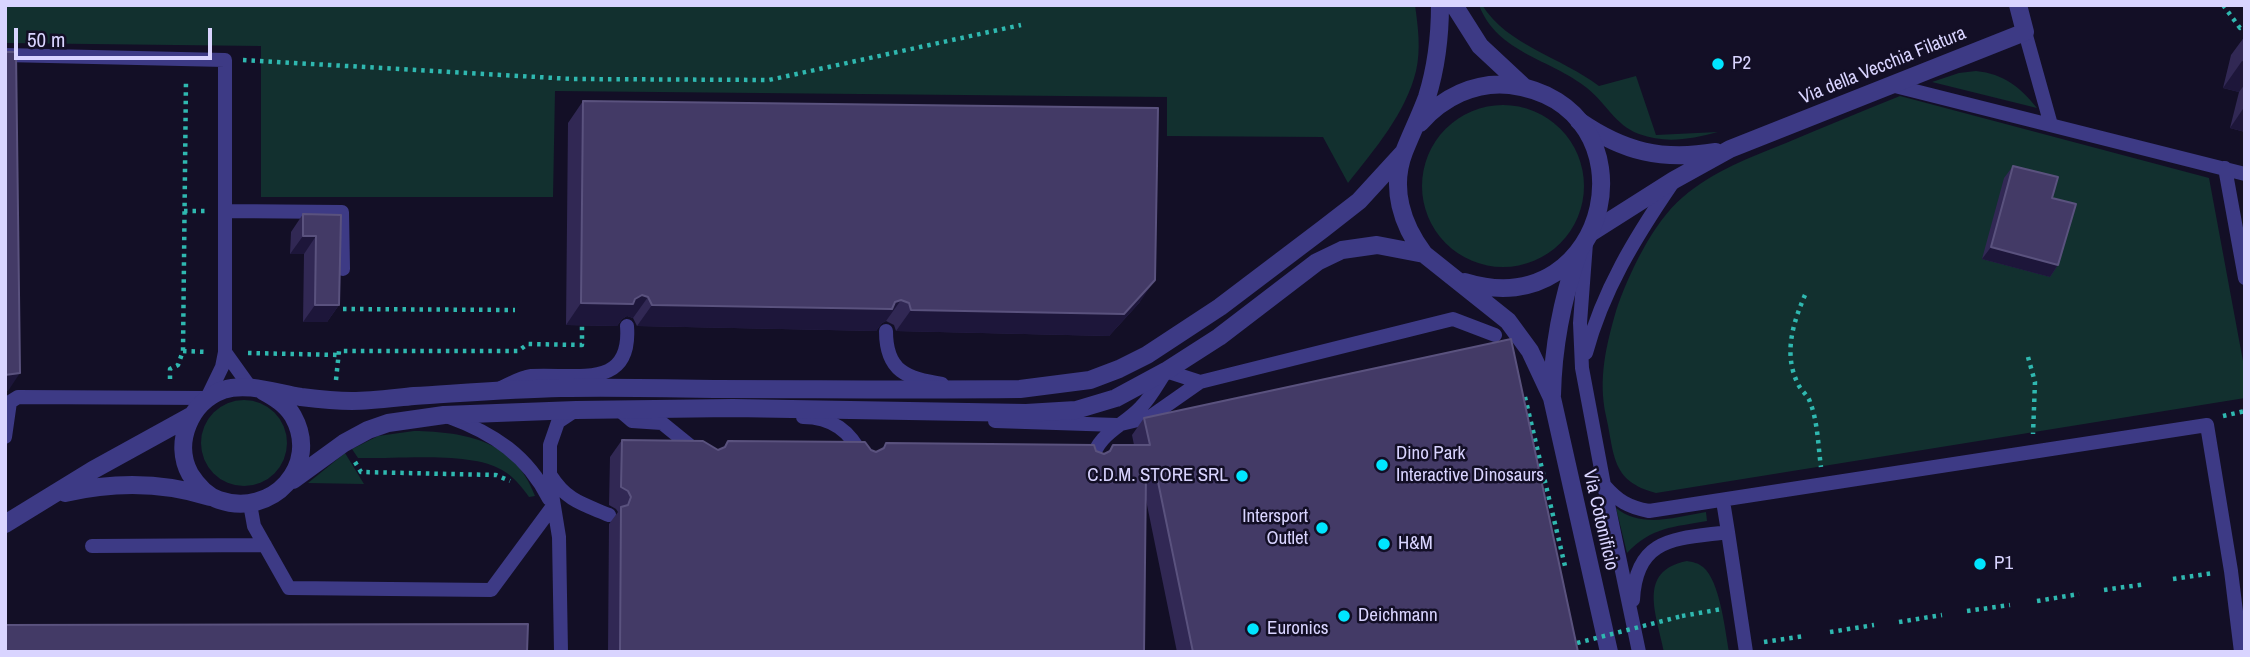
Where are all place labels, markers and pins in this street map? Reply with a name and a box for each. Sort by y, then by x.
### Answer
place label: P2 [1732,53,1751,75]
marker: P2 [1710,56,1726,72]
place label: Dino Park Interactive Dinosaurs [1396,443,1544,487]
marker: Dino Park Interactive Dinosaurs [1374,457,1390,473]
place label: C.D.M. STORE SRL [1087,465,1228,487]
marker: C.D.M. STORE SRL [1234,468,1250,484]
place label: Intersport Outlet [1242,506,1308,550]
marker: Intersport Outlet [1314,520,1330,536]
place label: H&M [1398,533,1433,555]
marker: H&M [1376,536,1392,552]
place label: P1 [1994,553,2013,575]
marker: P1 [1972,556,1988,572]
place label: Deichmann [1358,605,1438,627]
marker: Deichmann [1336,608,1352,624]
place label: Euronics [1267,618,1328,640]
marker: Euronics [1245,621,1261,637]

